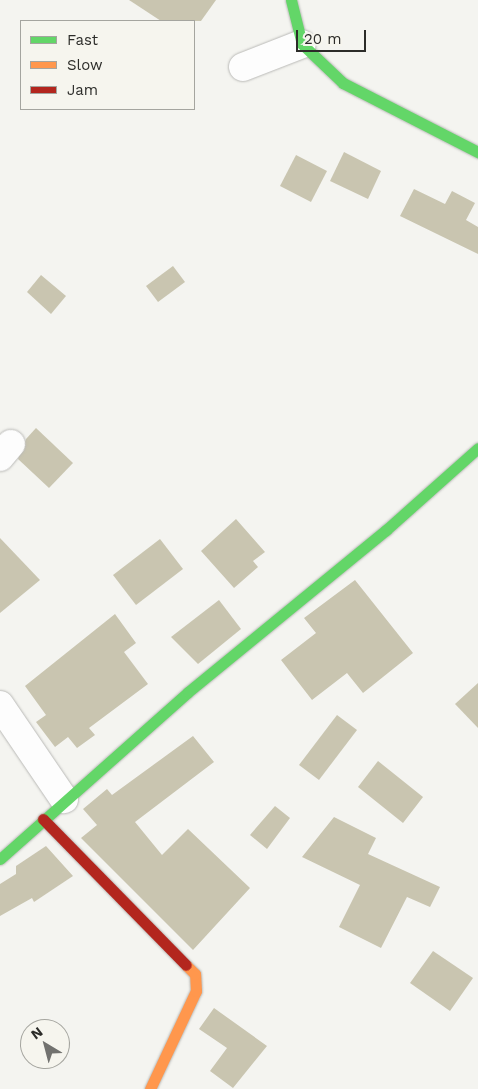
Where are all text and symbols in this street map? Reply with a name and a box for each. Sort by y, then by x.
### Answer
legend [20,20,195,110]
scale bar [298,20,368,52]
text: 20 m [304,30,342,48]
text: Fast [67,31,98,49]
text: Slow [67,56,103,74]
text: Jam [67,81,98,99]
north arrow [20,1019,70,1069]
text: N [28,1023,46,1042]

